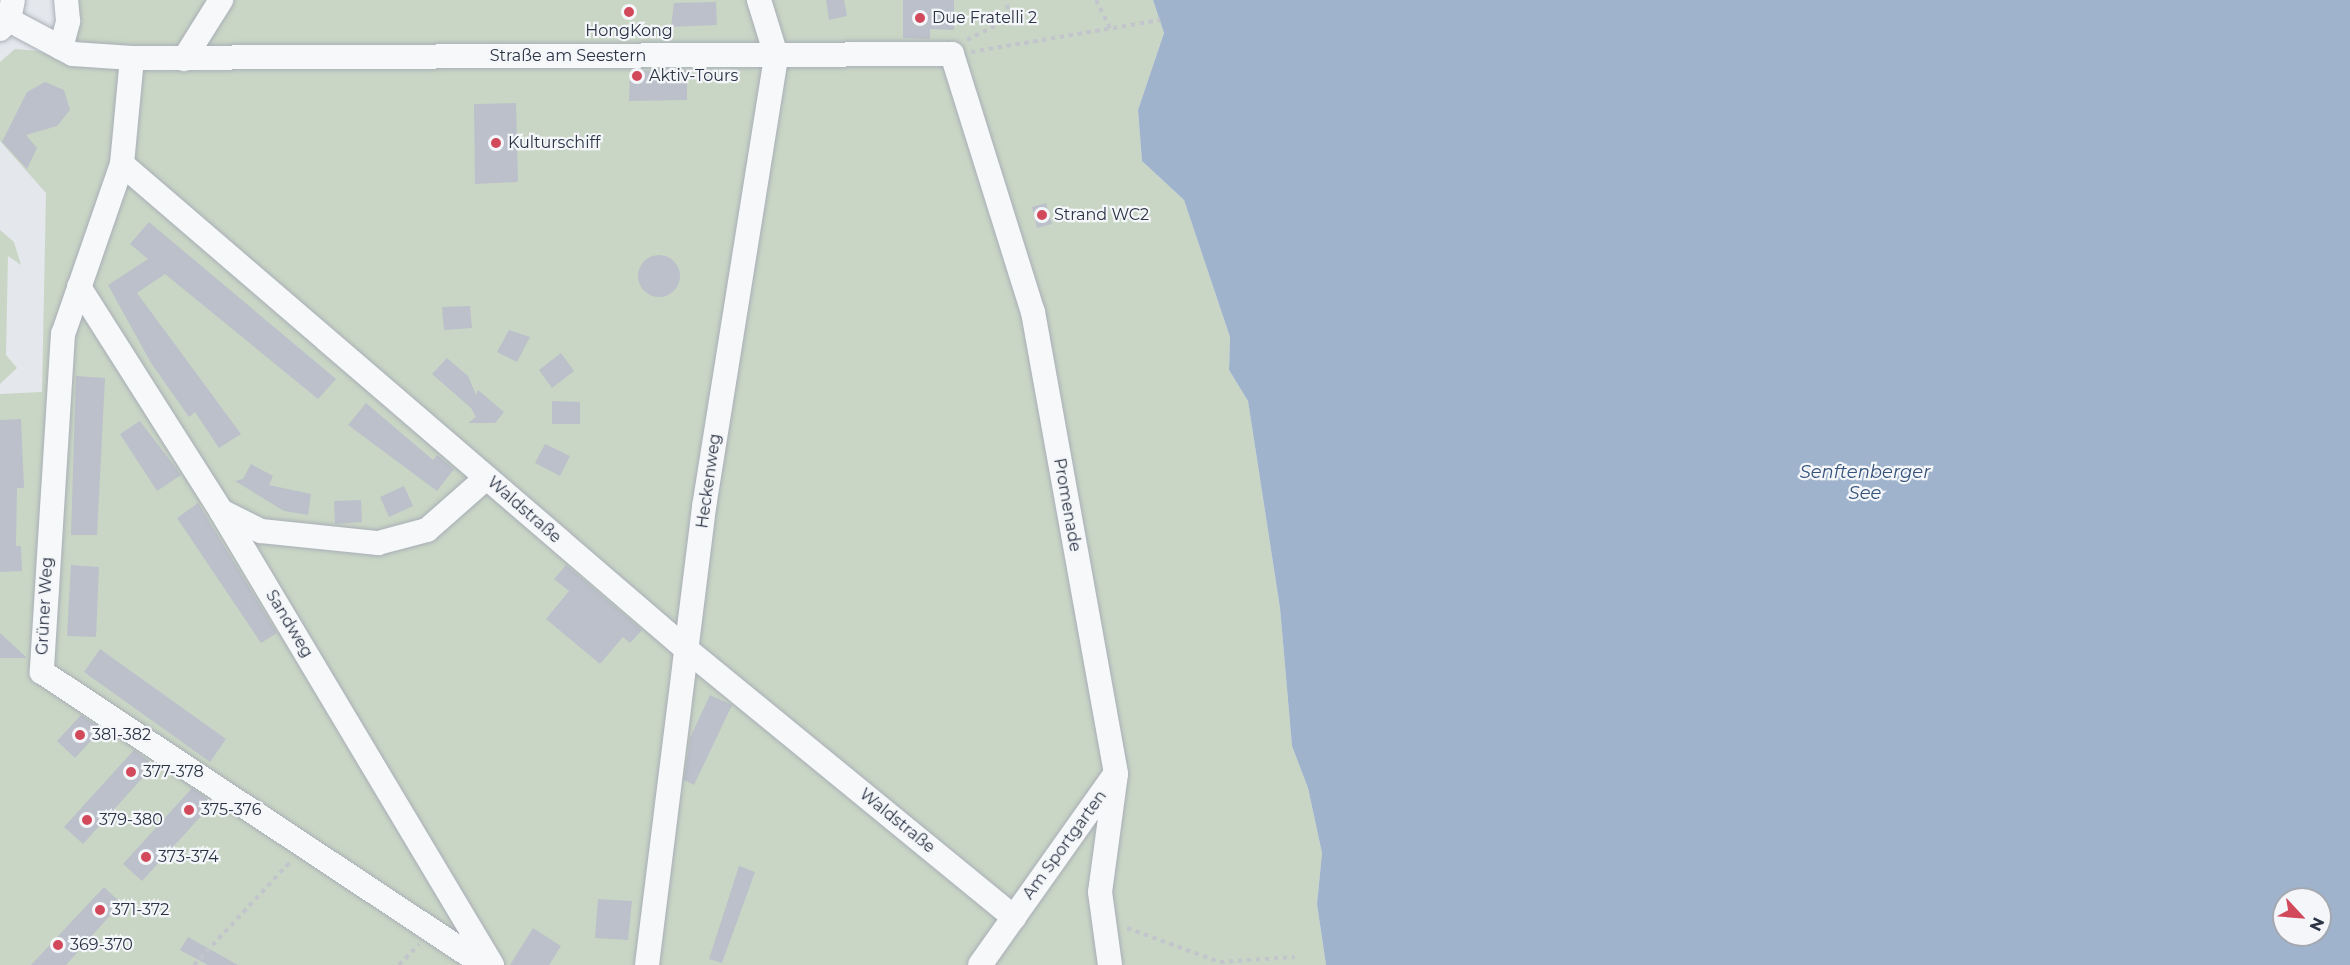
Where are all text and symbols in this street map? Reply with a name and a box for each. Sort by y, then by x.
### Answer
marker: HongKong [622,5,636,19]
place label: Due Fratelli 2 [932,8,1037,28]
marker: Due Fratelli 2 [913,11,927,25]
place label: HongKong [585,21,673,41]
street label: Straße am Seestern [490,46,646,66]
place label: Aktiv-Tours [649,66,738,86]
marker: Aktiv-Tours [630,69,644,83]
place label: Kulturschiff [508,133,600,153]
marker: Kulturschiff [489,136,503,150]
place label: Strand WC2 [1054,205,1149,225]
marker: Strand WC2 [1035,208,1049,222]
street label: Heckenweg [693,432,725,530]
street label: Promenade [1049,457,1085,553]
water label: Senftenberger See [1800,462,1930,504]
street label: Waldstraße [483,473,565,547]
street label: Grüner Weg [33,556,57,656]
street label: Sandweg [261,587,317,661]
place label: 381-382 [92,725,151,745]
marker: 381-382 [73,728,87,742]
place label: 377-378 [143,762,204,782]
marker: 377-378 [124,765,138,779]
street label: Waldstraße [855,785,939,857]
street label: Am Sportgarten [1019,787,1111,903]
place label: 375-376 [201,800,261,820]
marker: 375-376 [182,803,196,817]
place label: 379-380 [99,810,163,830]
marker: 379-380 [80,813,94,827]
place label: 373-374 [158,847,219,867]
marker: 373-374 [139,850,153,864]
north arrow [2272,887,2332,947]
place label: 371-372 [112,900,169,920]
marker: 371-372 [93,903,107,917]
text: N [2305,914,2328,934]
place label: 369-370 [70,935,133,955]
marker: 369-370 [51,938,65,952]

